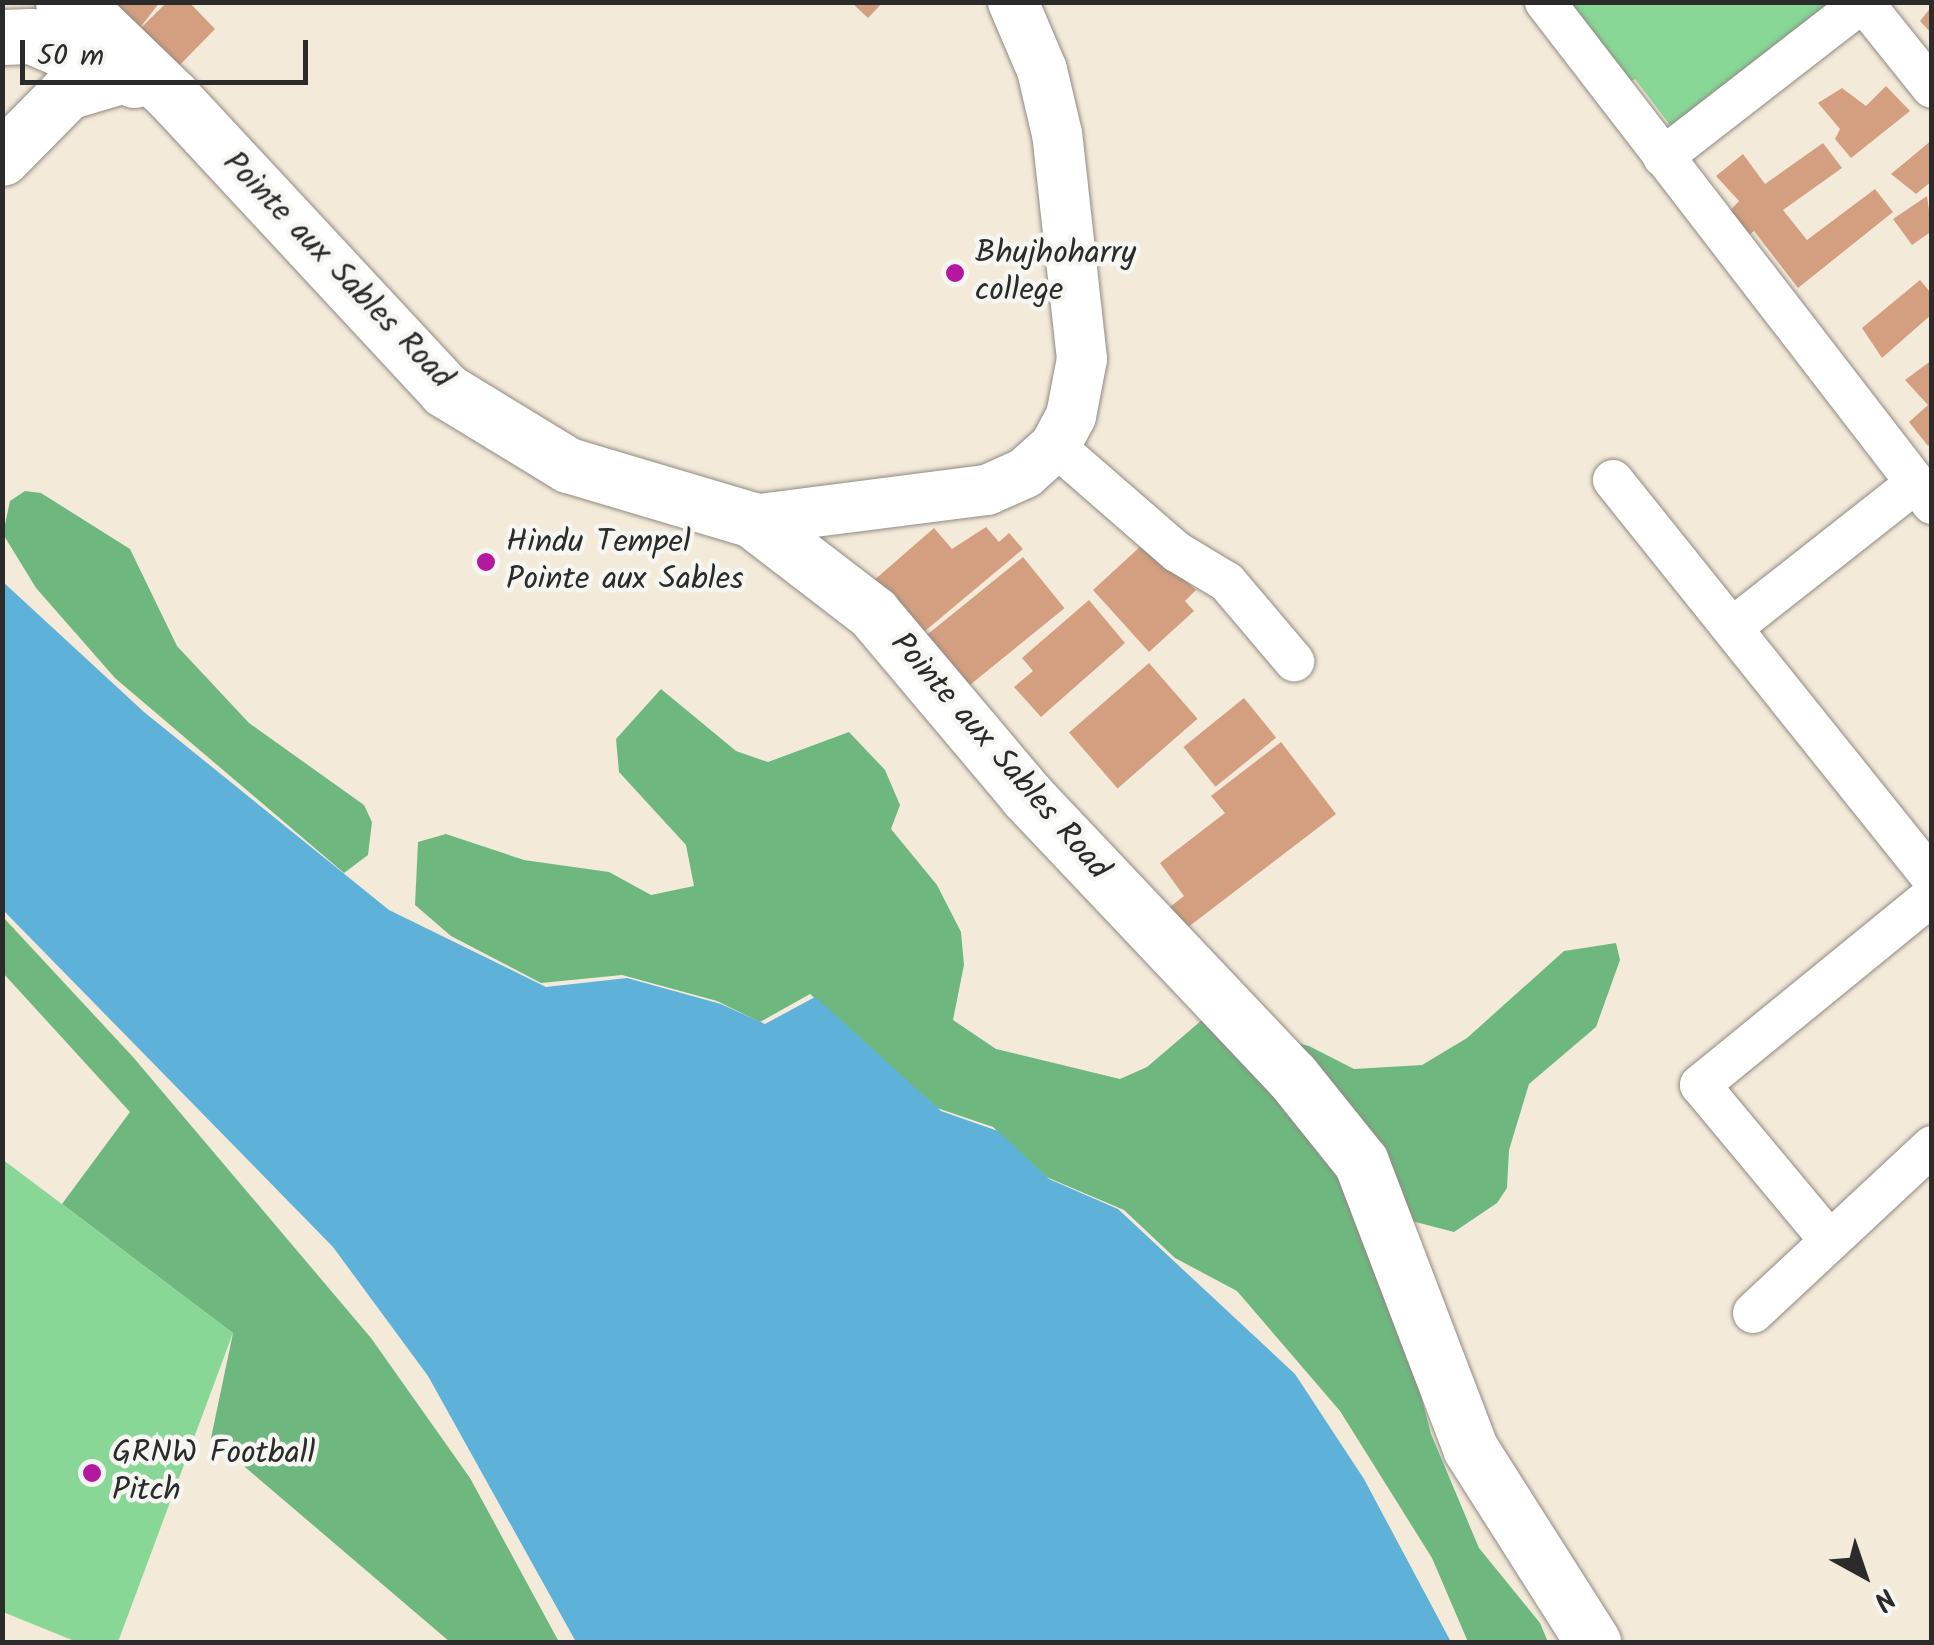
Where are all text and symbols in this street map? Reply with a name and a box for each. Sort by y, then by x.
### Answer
scale bar [25,20,312,82]
text: 50 m [37,33,104,81]
street label: Pointe aux Sables Road [214,144,460,398]
place label: Bhujhoharry college [975,236,1136,311]
marker: Bhujhoharry college [944,262,966,284]
place label: Hindu Tempel Pointe aux Sables [506,525,744,600]
marker: Hindu Tempel Pointe aux Sables [475,551,497,573]
street label: Pointe aux Sables Road [881,626,1117,888]
place label: GRNW Football Pitch [112,1436,315,1511]
marker: GRNW Football Pitch [81,1462,103,1484]
north arrow [1814,1525,1914,1625]
text: N [1862,1575,1905,1621]

